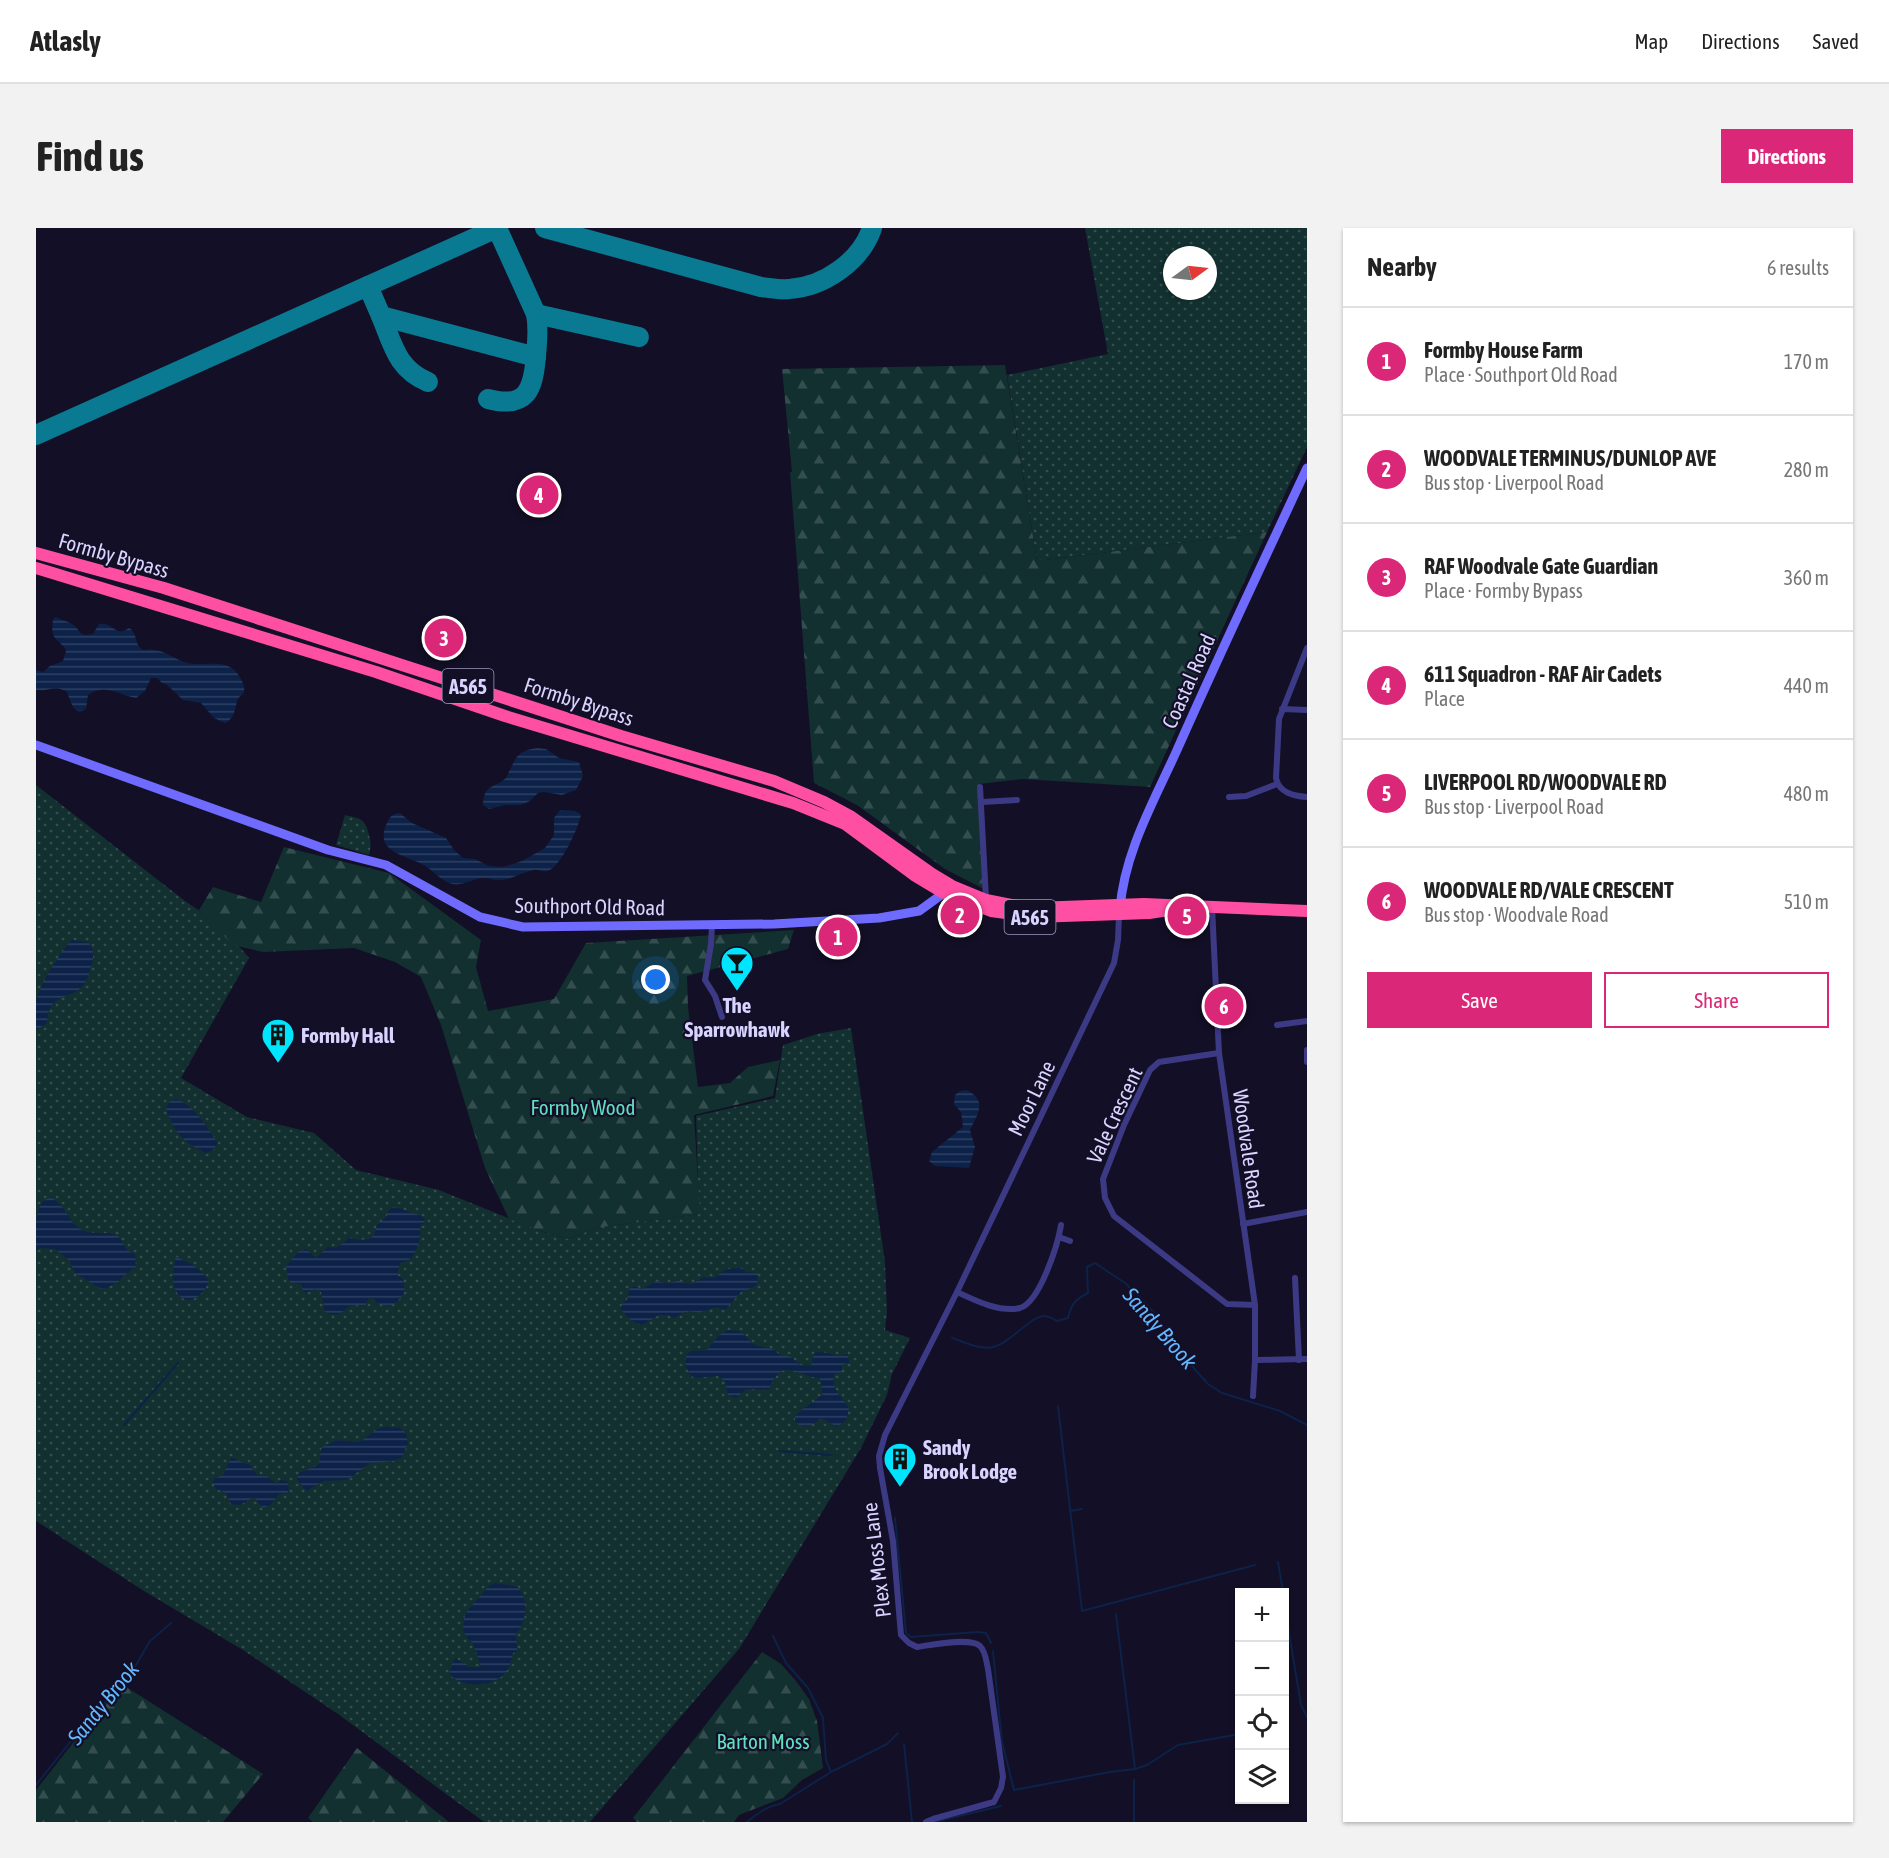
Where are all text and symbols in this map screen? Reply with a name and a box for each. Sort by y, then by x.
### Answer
text: Atlasly [30,25,101,57]
text: Map [1634,29,1668,53]
text: Directions [1701,29,1780,53]
text: Saved [1813,29,1859,53]
button: Directions [1721,129,1853,183]
text: Find us [36,132,144,180]
north arrow [1163,246,1217,300]
text: Nearby [1367,252,1437,282]
text: 6 results [1767,256,1829,279]
text: Formby House Farm [1424,337,1583,363]
text: 1 [1382,350,1391,373]
text: 170 m [1784,350,1829,373]
text: Place · Southport Old Road [1424,363,1618,386]
text: WOODVALE TERMINUS/DUNLOP AVE [1424,445,1716,471]
text: 2 [1382,458,1391,481]
text: 280 m [1784,458,1829,481]
text: Bus stop · Liverpool Road [1424,471,1604,494]
pin: 4 [520,472,558,518]
street label: Formby Bypass [56,528,172,582]
text: RAF Woodvale Gate Guardian [1424,553,1658,579]
text: 3 [1382,566,1391,589]
text: 360 m [1784,566,1829,589]
text: Place · Formby Bypass [1424,579,1583,602]
pin: 3 [424,616,464,660]
street label: Coastal Road [1157,630,1219,732]
text: 611 Squadron - RAF Air Cadets [1424,661,1662,687]
road number: A565 [442,669,494,703]
street label: Formby Bypass [521,672,637,730]
text: 4 [1382,674,1391,697]
text: 440 m [1784,674,1829,697]
text: Place [1424,687,1465,710]
text: LIVERPOOL RD/WOODVALE RD [1424,769,1667,795]
text: 5 [1382,782,1391,805]
text: 480 m [1784,782,1829,805]
text: Bus stop · Liverpool Road [1424,795,1604,818]
text: WOODVALE RD/VALE CRESCENT [1424,877,1674,903]
text: 6 [1382,890,1391,913]
text: 510 m [1784,890,1829,913]
pin: 2 [940,892,980,938]
street label: Southport Old Road [515,893,665,919]
pin: 5 [1168,894,1206,938]
road number: A565 [1004,900,1056,934]
text: Bus stop · Woodvale Road [1424,903,1609,926]
pin: 1 [818,914,858,960]
bar icon: The Sparrowhawk [719,945,755,992]
your location [641,965,670,994]
button: Save [1367,972,1592,1028]
button: Share [1604,972,1829,1028]
pin: 6 [1204,984,1244,1028]
place label: The Sparrowhawk [685,993,790,1041]
building icon: Formby Hall [260,1017,296,1064]
place label: Formby Hall [301,1023,395,1047]
street label: Moor Lane [1003,1057,1059,1139]
street label: Vale Crescent [1081,1063,1147,1167]
street label: Woodvale Road [1229,1088,1269,1210]
park label: Formby Wood [531,1095,635,1119]
water label: Sandy Brook [1117,1281,1203,1374]
place label: Sandy Brook Lodge [923,1435,1017,1483]
building icon: Sandy Brook Lodge [882,1441,918,1488]
street label: Plex Moss Lane [857,1501,895,1619]
map controls [1235,1588,1289,1804]
button: + [1235,1588,1289,1642]
button: − [1235,1642,1289,1696]
water label: Sandy Brook [61,1656,145,1751]
button: locate [1235,1696,1289,1750]
park label: Barton Moss [716,1729,810,1753]
button: layers [1235,1750,1289,1804]

